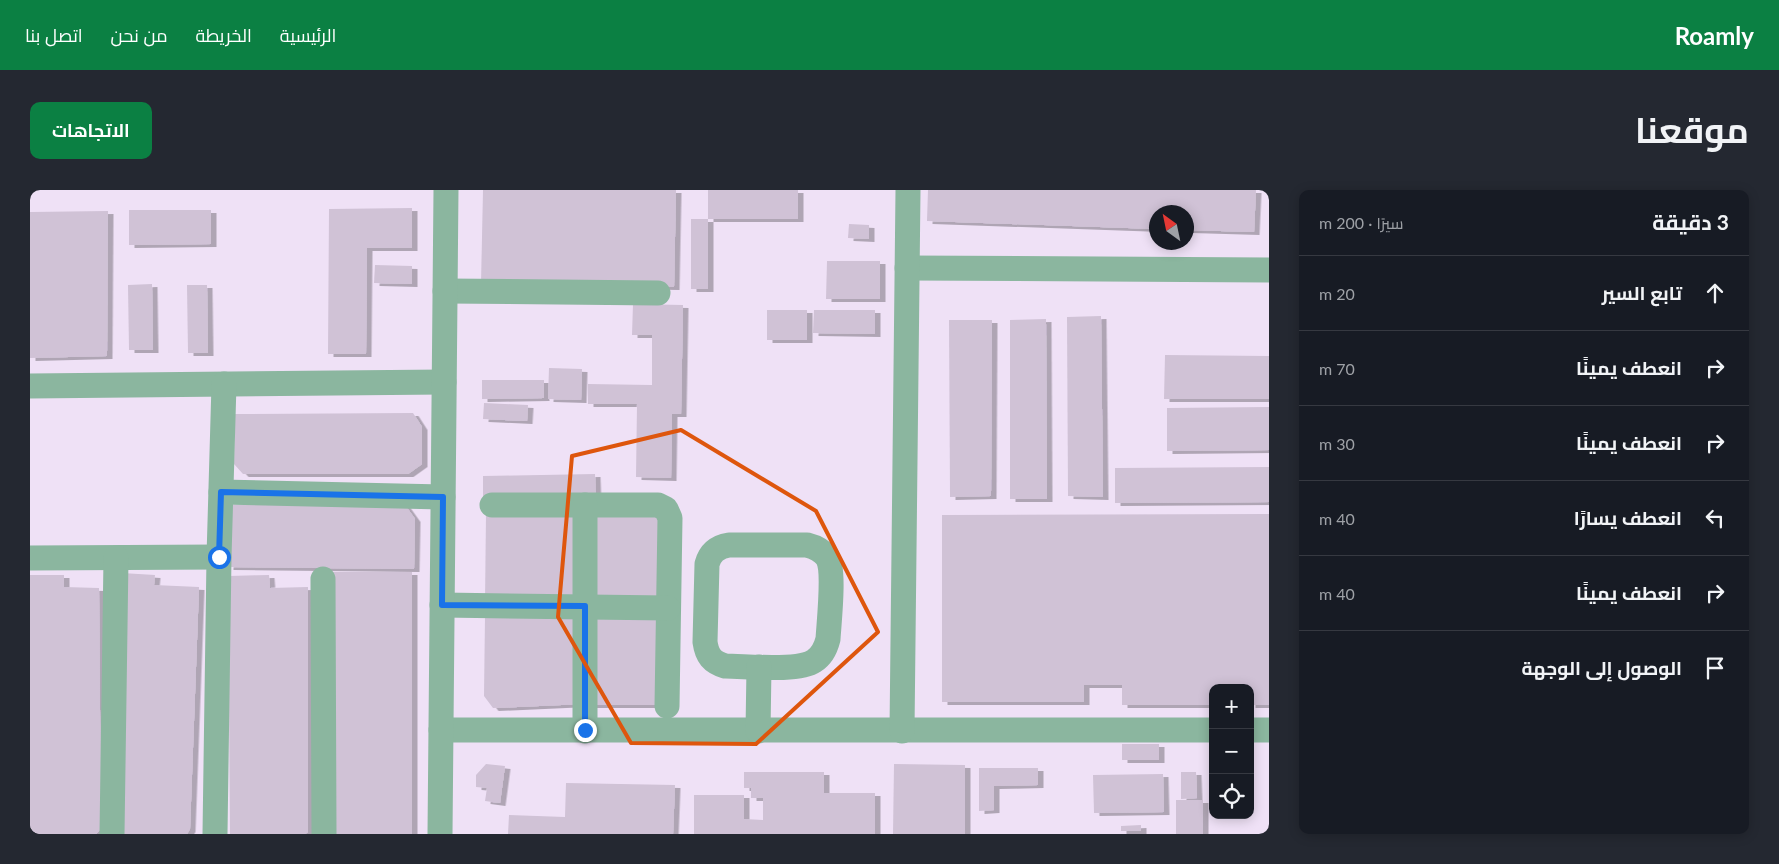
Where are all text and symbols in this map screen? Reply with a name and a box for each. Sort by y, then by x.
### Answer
text: Roamly [1675,21,1754,50]
text: اتصل بنا [25,24,83,46]
text: من نحن [111,24,168,46]
text: الخريطة [196,24,252,46]
text: الرئيسية [280,24,336,46]
button: الاتجاهات [30,102,152,159]
text: موقعنا [1635,108,1749,150]
north arrow [1149,205,1194,250]
text: 3 دقيقة [1652,209,1729,234]
text: سيرًا · 200 m [1319,213,1404,232]
icon: ahead [1701,279,1729,307]
text: تابع السير [1602,281,1682,304]
text: 20 m [1319,284,1355,303]
icon: right [1701,354,1729,382]
text: انعطف يمينًا [1576,356,1682,379]
text: 70 m [1319,359,1355,378]
icon: right [1701,429,1729,457]
text: انعطف يمينًا [1576,431,1682,454]
text: 30 m [1319,434,1355,453]
icon: left [1701,504,1729,532]
text: انعطف يسارًا [1574,506,1682,529]
text: 40 m [1319,509,1355,528]
route start [208,546,231,569]
icon: right [1701,579,1729,607]
text: انعطف يمينًا [1576,581,1682,604]
text: 40 m [1319,584,1355,603]
icon: arrive [1701,654,1729,682]
text: الوصول إلى الوجهة [1521,656,1682,679]
map controls [1209,684,1254,819]
button: + [1209,684,1254,729]
route end [574,719,597,742]
button: − [1209,729,1254,774]
button: locate [1209,774,1254,819]

